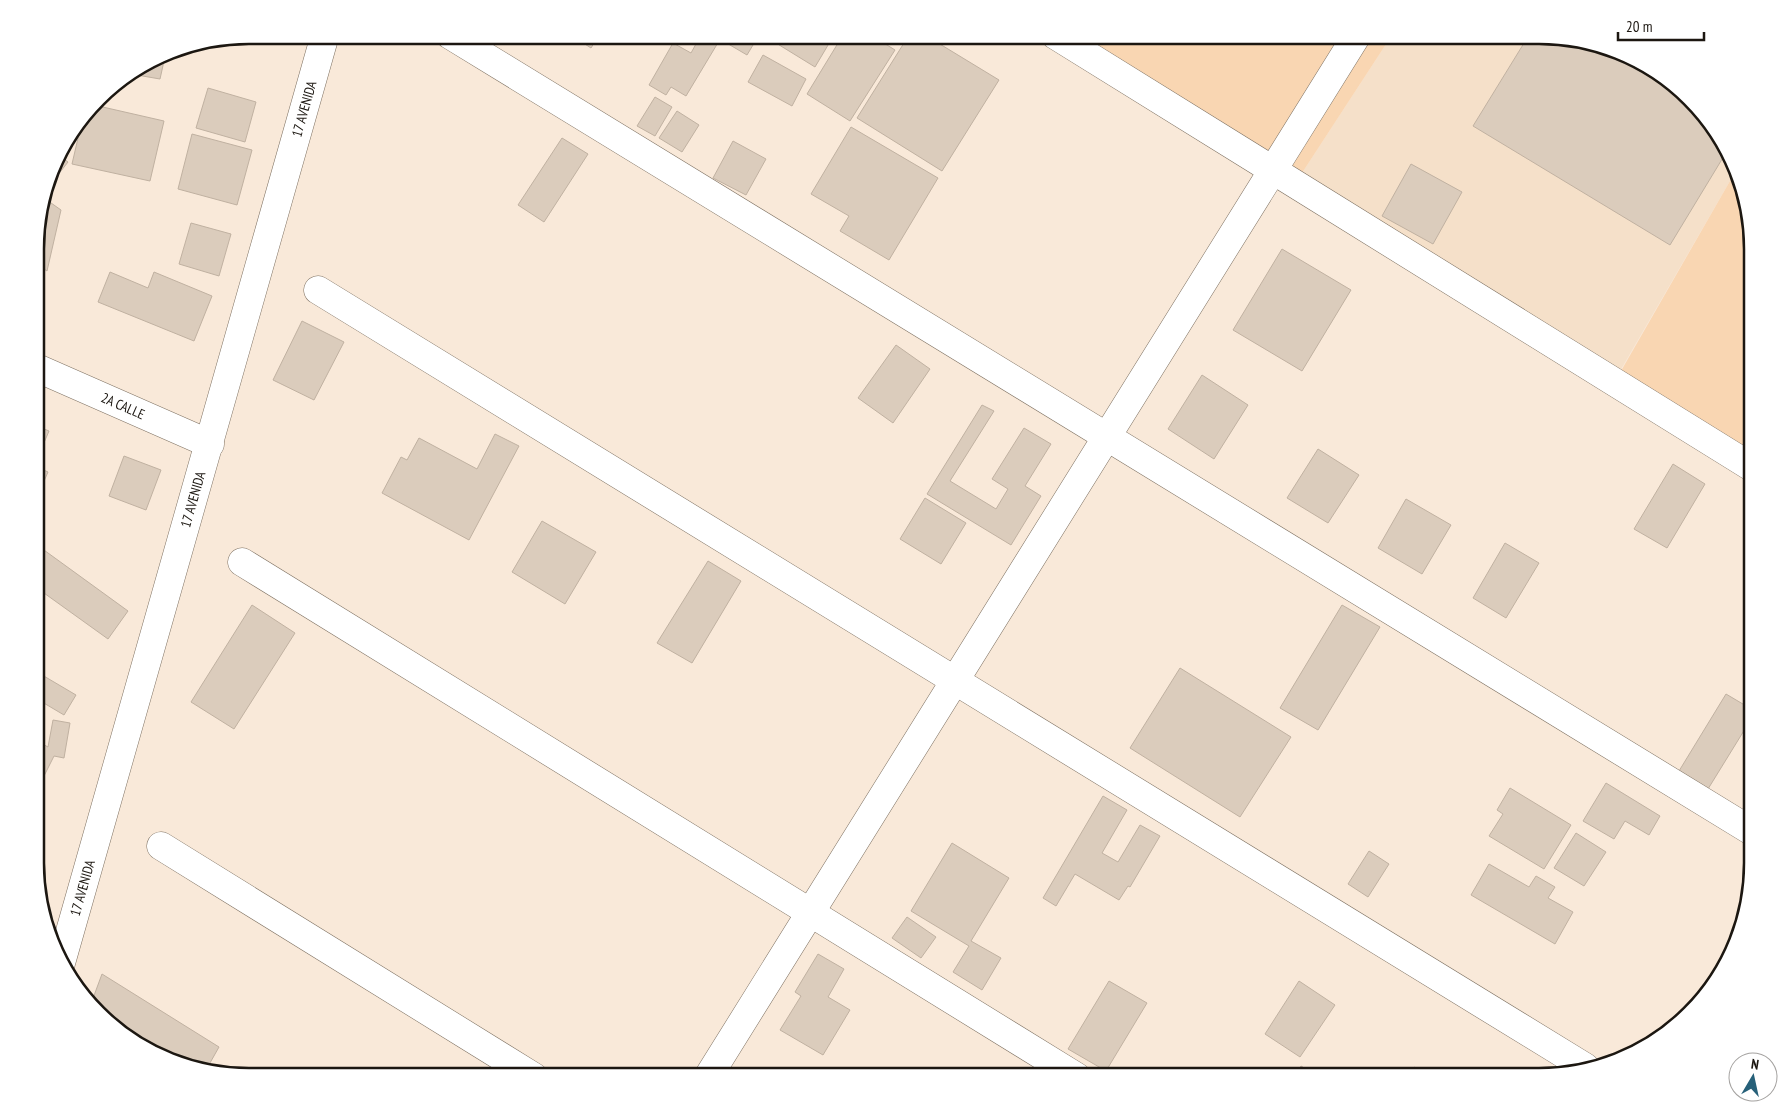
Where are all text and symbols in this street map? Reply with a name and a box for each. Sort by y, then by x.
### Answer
scale bar [1618,10,1704,42]
text: 20 m [1626,17,1652,36]
street label: 17 AVENIDA [287,78,321,139]
street label: 2A CALLE [98,388,148,423]
street label: 17 AVENIDA [176,469,210,530]
street label: 17 AVENIDA [66,857,99,918]
north arrow [1728,1052,1778,1102]
text: N [1750,1055,1760,1074]

